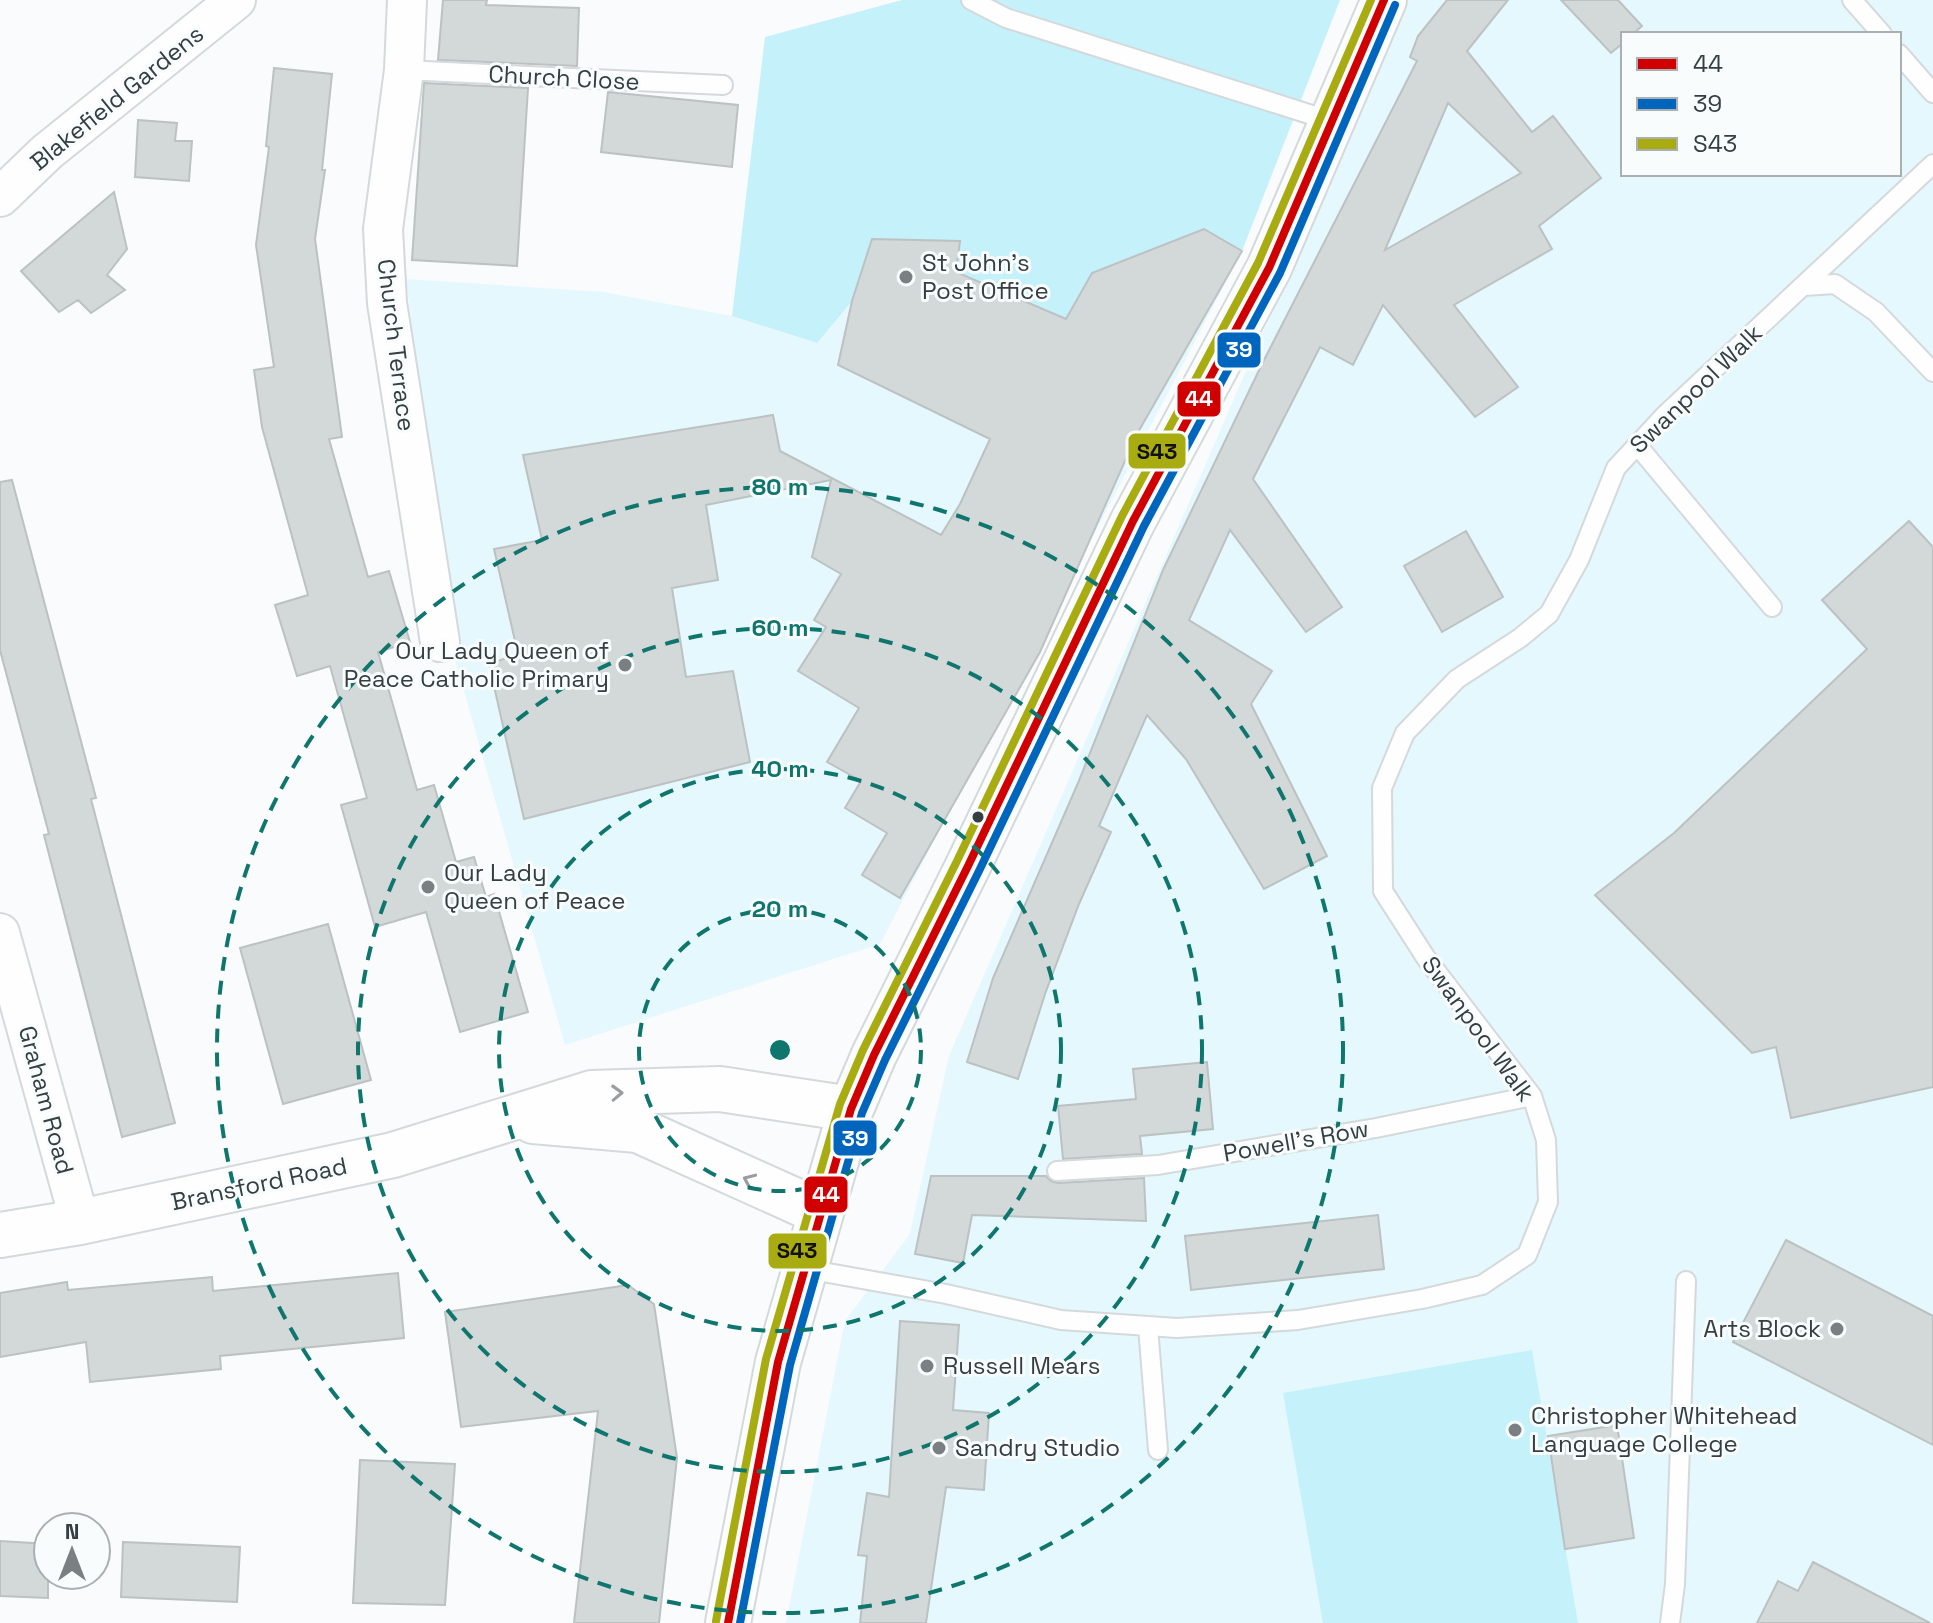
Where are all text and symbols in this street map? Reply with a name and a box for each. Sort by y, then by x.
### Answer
street label: Blakefield Gardens [24,18,210,177]
legend [1621,32,1901,176]
text: 44 [1693,48,1723,79]
street label: Church Close [488,58,640,97]
text: 39 [1693,88,1722,119]
text: S43 [1693,128,1737,159]
place label: St John's Post Office [922,247,1049,306]
street label: Church Terrace [371,257,422,433]
marker: St John's Post Office [897,268,915,286]
street label: Swanpool Walk [1623,317,1769,460]
line badge: 39 [1216,331,1262,369]
text: 39 [1226,335,1252,363]
line badge: 44 [1176,380,1222,418]
text: 44 [1185,384,1213,412]
line badge: S43 [1127,432,1187,470]
text: S43 [1137,437,1177,465]
text: 80 m [752,471,808,502]
text: 60 m [752,612,808,643]
place label: Our Lady Queen of Peace Catholic Primary [344,635,609,694]
marker: Our Lady Queen of Peace Catholic Primary [616,656,634,674]
text: 40 m [751,753,809,784]
unlabelled marker [970,809,986,825]
place label: Our Lady Queen of Peace [444,857,625,916]
marker: Our Lady Queen of Peace [419,878,437,896]
text: 20 m [752,893,808,924]
street label: Swanpool Walk [1415,950,1542,1108]
street label: Graham Road [12,1022,81,1178]
centre of rings [766,1036,794,1064]
one-way arrow [611,1084,624,1101]
street label: Powell's Row [1221,1112,1371,1169]
line badge: 39 [832,1119,878,1157]
text: 39 [842,1124,868,1152]
street label: Bransford Road [168,1150,350,1217]
one-way arrow [742,1174,757,1190]
line badge: 44 [803,1175,849,1214]
text: 44 [812,1180,840,1208]
line badge: S43 [767,1232,828,1270]
text: S43 [777,1236,817,1264]
place label: Arts Block [1703,1313,1821,1344]
marker: Arts Block [1828,1320,1846,1338]
place label: Russell Mears [943,1350,1101,1381]
marker: Russell Mears [918,1357,936,1375]
place label: Christopher Whitehead Language College [1531,1400,1798,1459]
marker: Christopher Whitehead Language College [1506,1421,1524,1439]
place label: Sandry Studio [955,1432,1120,1463]
marker: Sandry Studio [930,1439,948,1457]
north arrow [32,1511,112,1591]
text: N [65,1517,79,1545]

